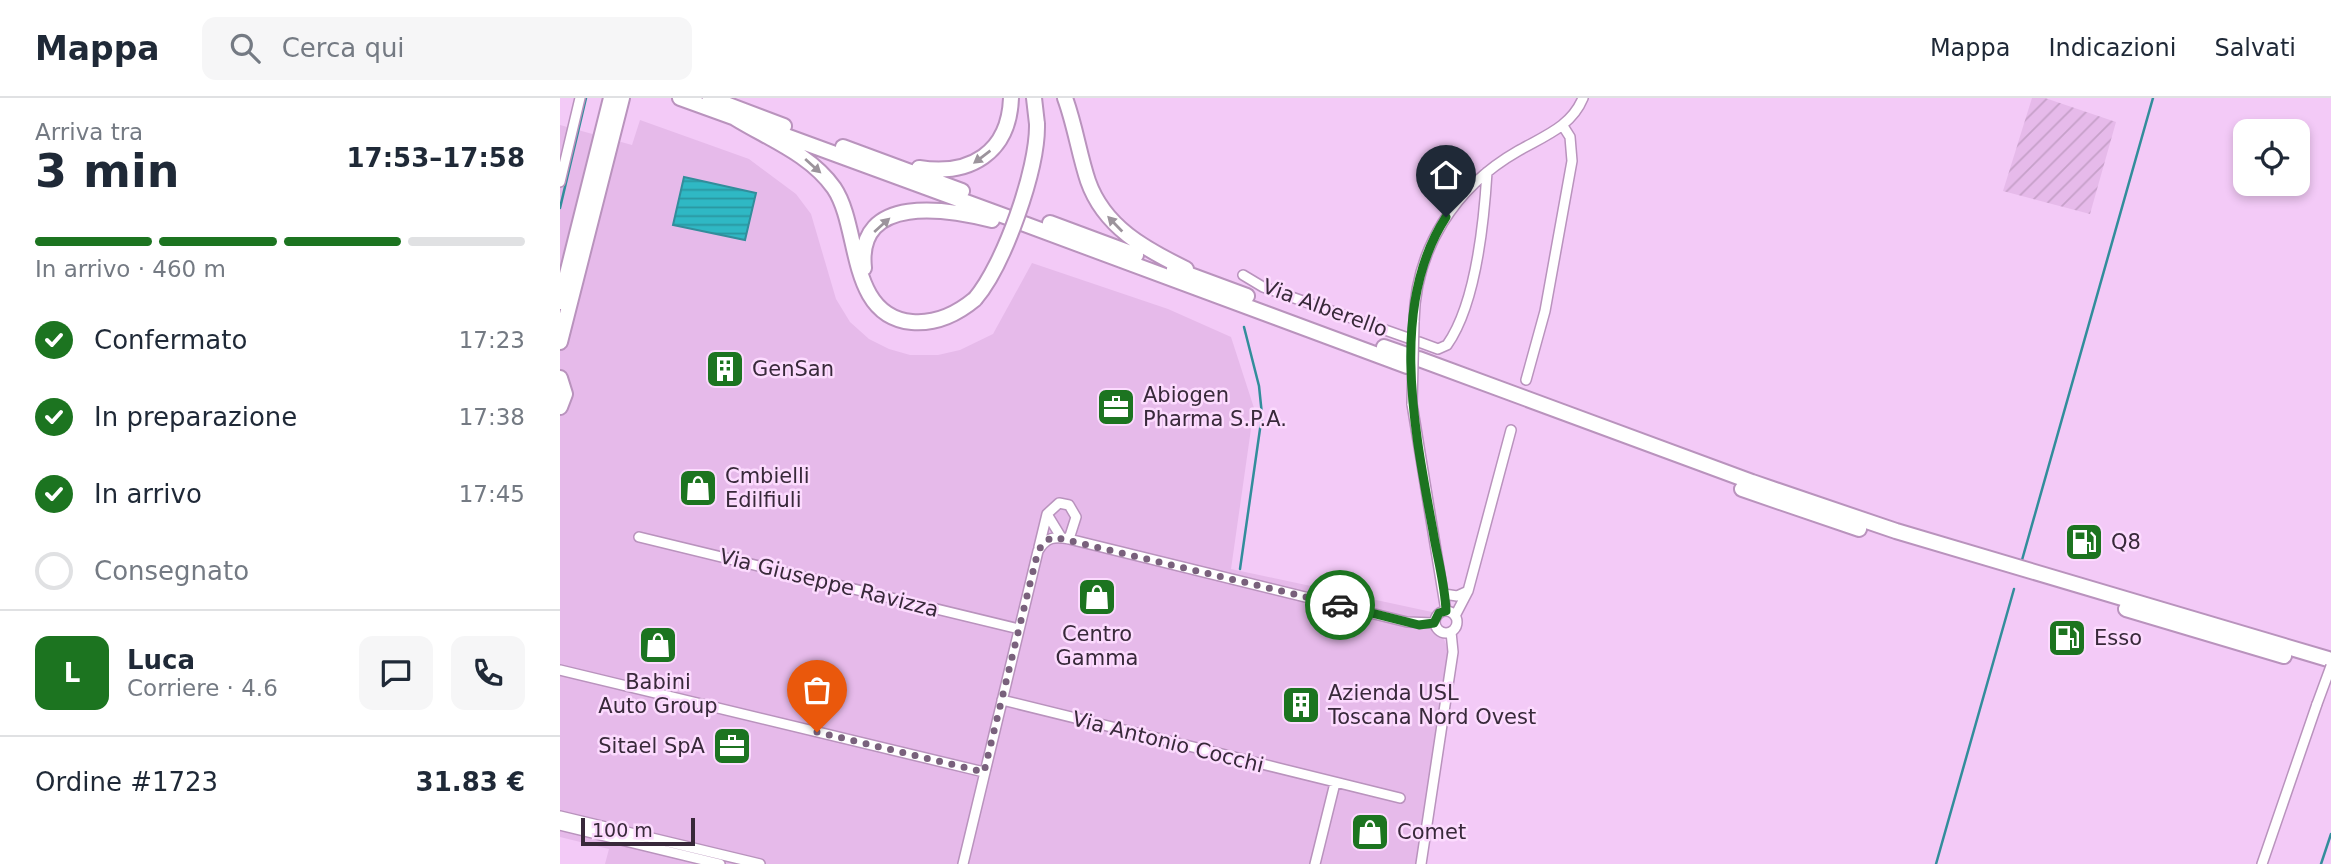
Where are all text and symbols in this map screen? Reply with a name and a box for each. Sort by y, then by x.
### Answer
search box [202,17,692,80]
text: Mappa [35,29,160,68]
icon: search [226,29,264,67]
text: Cerca qui [282,33,405,63]
text: Mappa [1930,34,2010,62]
text: Indicazioni [2048,34,2176,62]
text: Salvati [2214,34,2296,62]
text: Arriva tra [35,119,143,145]
map controls [2233,119,2310,196]
button: locate [2233,119,2310,196]
text: 17:53–17:58 [346,143,525,173]
text: 3 min [35,144,179,198]
pin [1416,145,1476,217]
one-way arrow [973,149,991,163]
icon: home [1427,156,1465,194]
one-way arrow [804,158,821,174]
one-way arrow [1108,216,1124,233]
one-way arrow [873,217,891,233]
text: In arrivo · 460 m [35,256,226,282]
street label: Via Alberello [1259,274,1391,342]
icon: check [35,321,73,359]
text: Confermato [94,325,247,355]
text: 17:23 [459,327,525,353]
building icon: GenSan [704,348,746,390]
place label: GenSan [752,357,834,381]
place label: Abiogen Pharma S.P.A. [1143,383,1287,431]
office icon: Abiogen Pharma S.P.A. [1095,386,1137,428]
icon: check [35,398,73,436]
text: In preparazione [94,402,297,432]
text: 17:38 [459,404,525,430]
place label: Cmbielli Edilfiuli [725,464,810,512]
shop icon: Cmbielli Edilfiuli [677,467,719,509]
icon: check [35,475,73,513]
text: In arrivo [94,479,202,509]
text: 17:45 [459,481,525,507]
fuel station icon: Q8 [2063,521,2105,563]
place label: Q8 [2111,530,2141,554]
street label: Via Giuseppe Ravizza [717,544,941,622]
text: Consegnato [94,556,249,586]
courier [1305,570,1375,640]
shop icon: Centro Gamma [1076,576,1118,618]
icon: car [1321,586,1359,624]
fuel station icon: Esso [2046,617,2088,659]
place label: Centro Gamma [1056,622,1138,670]
shop icon: Babini Auto Group [637,624,679,666]
place label: Esso [2094,626,2142,650]
button: chat [359,636,433,710]
button: phone [451,636,525,710]
text: Luca [127,645,195,675]
text: L [64,658,80,688]
pin [787,660,847,732]
place label: Babini Auto Group [598,670,718,718]
icon: bag [798,671,836,709]
text: Corriere · 4.6 [127,675,278,701]
place label: Azienda USL Toscana Nord Ovest [1327,681,1536,729]
building icon: Azienda USL Toscana Nord Ovest [1280,684,1322,726]
street label: Via Antonio Cocchi [1070,707,1266,777]
office icon: Sitael SpA [711,725,753,767]
place label: Sitael SpA [598,734,706,758]
text: Ordine #1723 [35,767,218,797]
text: 31.83 € [416,767,525,797]
shop icon: Comet [1349,811,1391,853]
scale bar [581,815,695,847]
text: 100 m [592,819,653,841]
place label: Comet [1397,820,1466,844]

